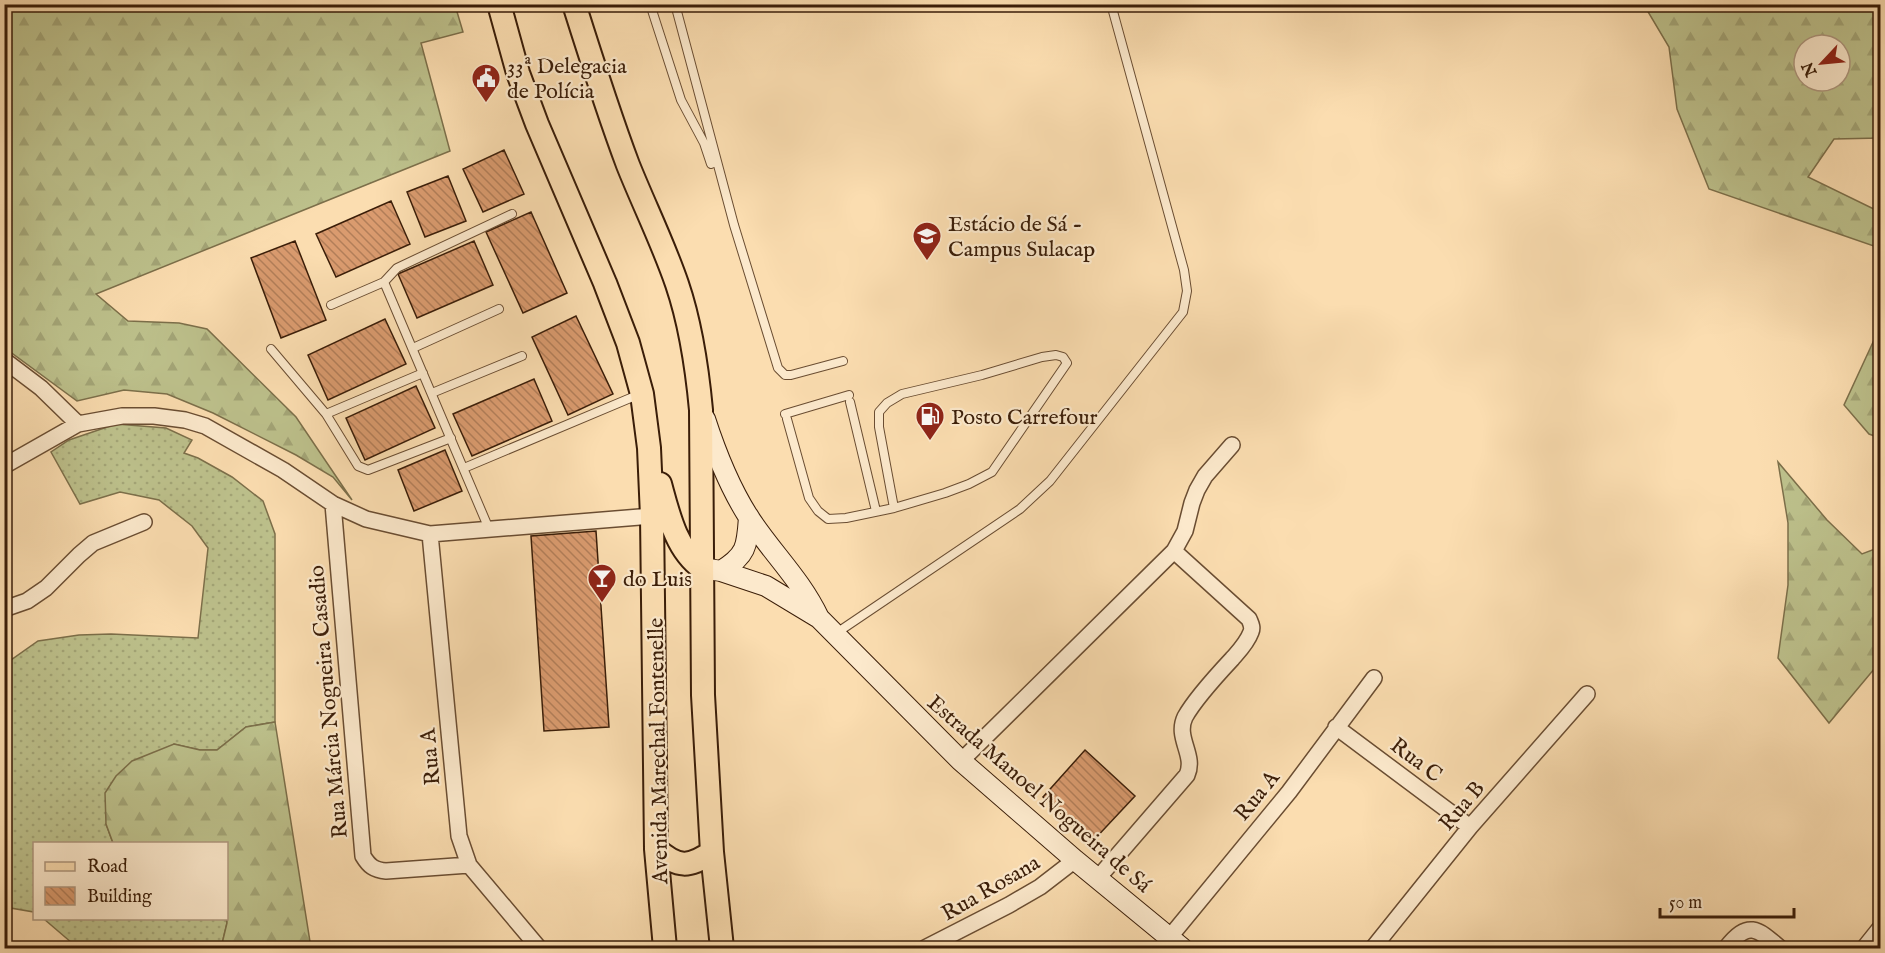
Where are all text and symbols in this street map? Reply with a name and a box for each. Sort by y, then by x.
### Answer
north arrow [1792,33,1852,93]
place label: 33ª Delegacia de Polícia [507,53,627,106]
text: N [1798,58,1823,80]
public building icon: 33ª Delegacia de Polícia [470,62,502,104]
place label: Estácio de Sá - Campus Sulacap [948,211,1095,264]
school or university icon: Estácio de Sá - Campus Sulacap [911,220,943,262]
fuel station icon: Posto Carrefour [914,400,946,442]
place label: Posto Carrefour [951,404,1098,432]
bar icon: do Luis [586,562,618,604]
street label: Rua Márcia Nogueira Casadio [303,564,355,840]
place label: do Luis [623,566,692,594]
street label: Avenida Marechal Fontenelle [643,618,675,885]
street label: Estrada Manoel Nogueira de Sá [921,689,1157,900]
street label: Rua A [414,726,447,787]
street label: Rua C [1384,732,1447,789]
street label: Rua A [1229,764,1287,827]
street label: Rua B [1434,775,1492,837]
legend [33,842,228,920]
street label: Rua Rosana [937,849,1046,928]
text: Road [87,856,128,879]
scale bar [1660,881,1794,919]
text: Building [87,886,152,909]
text: 50 m [1669,892,1702,915]

